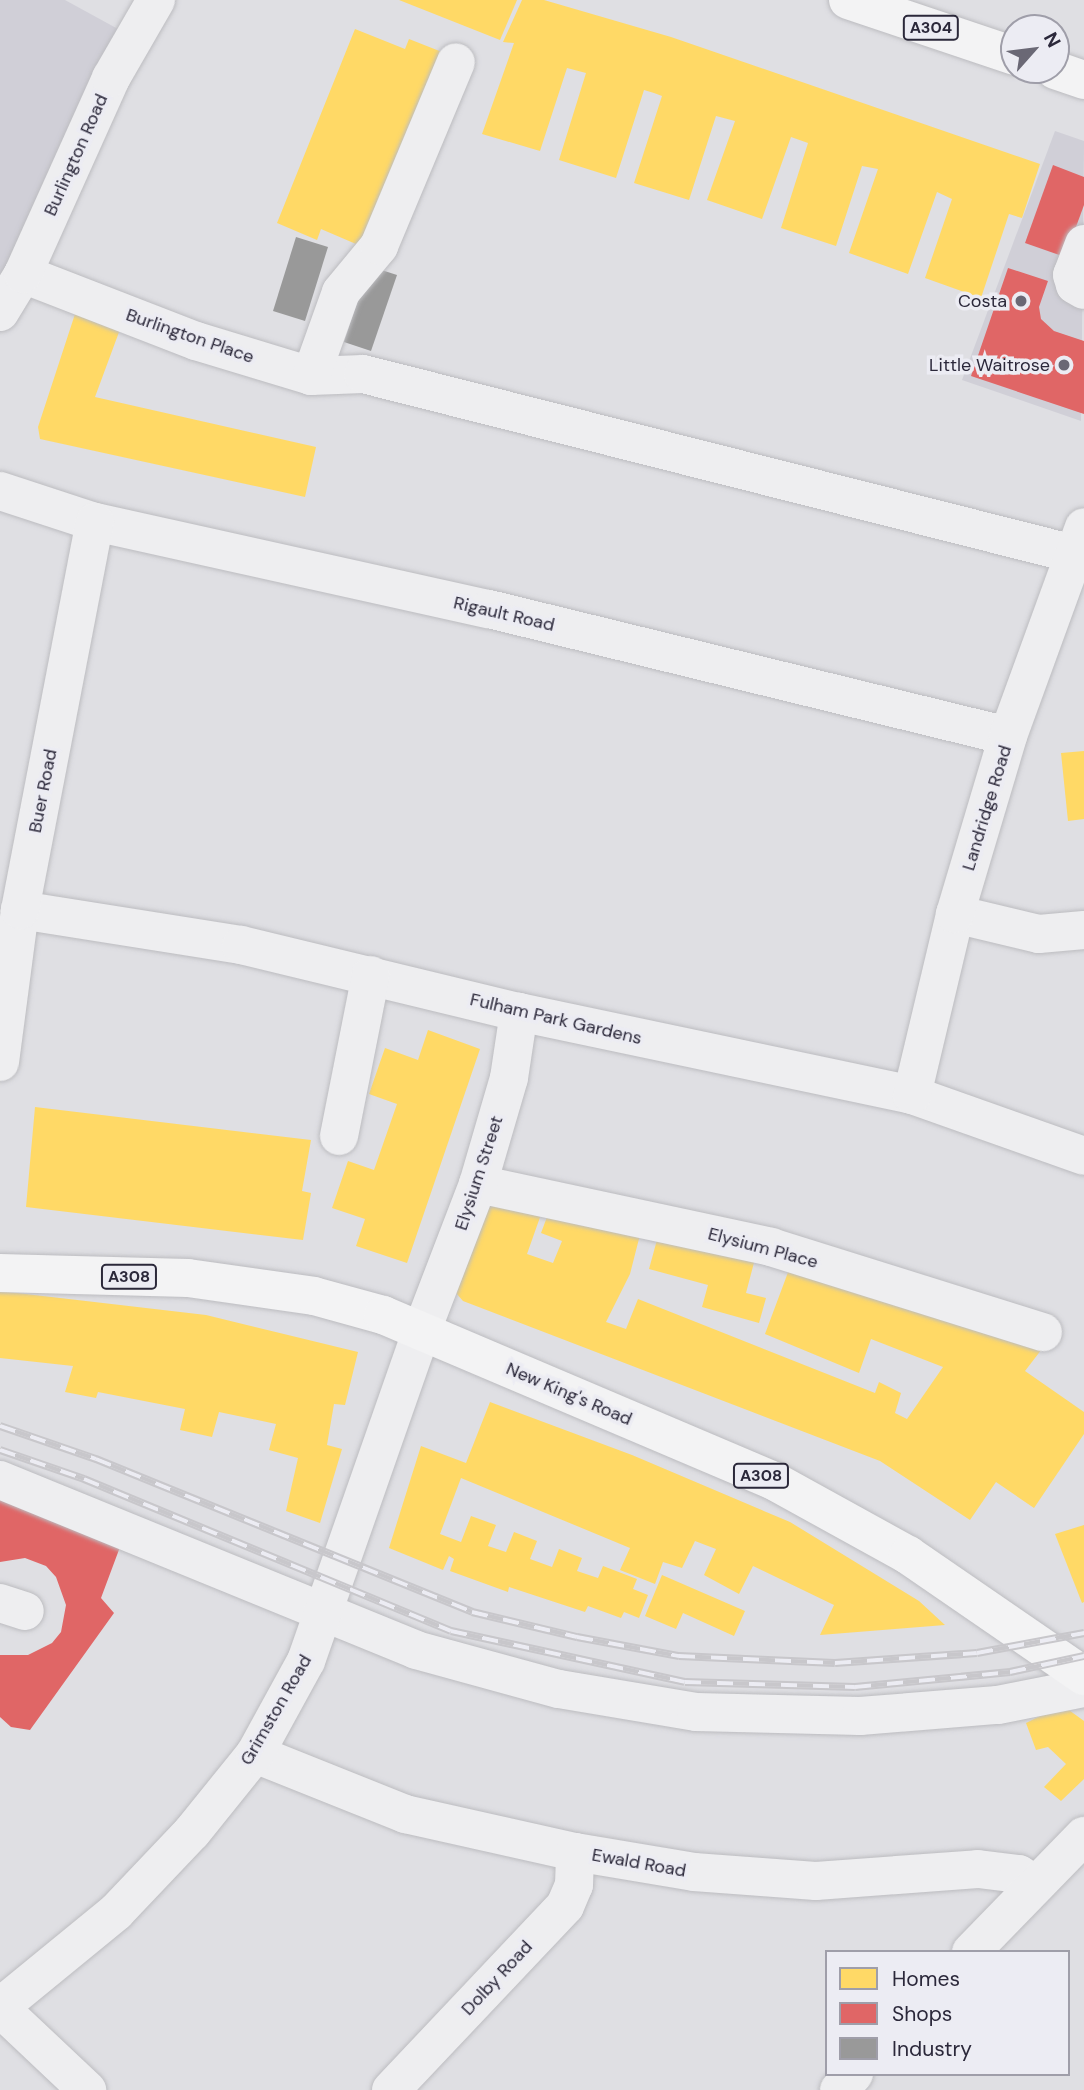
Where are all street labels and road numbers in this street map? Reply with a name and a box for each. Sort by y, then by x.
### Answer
road number: A304 [901,16,961,40]
street label: Burlington Road [39,91,113,219]
street label: Burlington Place [123,304,257,368]
street label: Rigault Road [451,592,557,636]
street label: Landridge Road [958,743,1016,873]
street label: Buer Road [24,747,62,835]
street label: Fulham Park Gardens [468,989,644,1049]
street label: Elysium Street [450,1113,508,1233]
street label: Elysium Place [706,1223,820,1273]
road number: A308 [99,1264,159,1289]
street label: New King's Road [503,1358,635,1430]
road number: A308 [731,1464,791,1488]
street label: Grimston Road [236,1651,316,1769]
street label: Ewald Road [590,1844,688,1882]
street label: Dolby Road [457,1936,537,2020]

